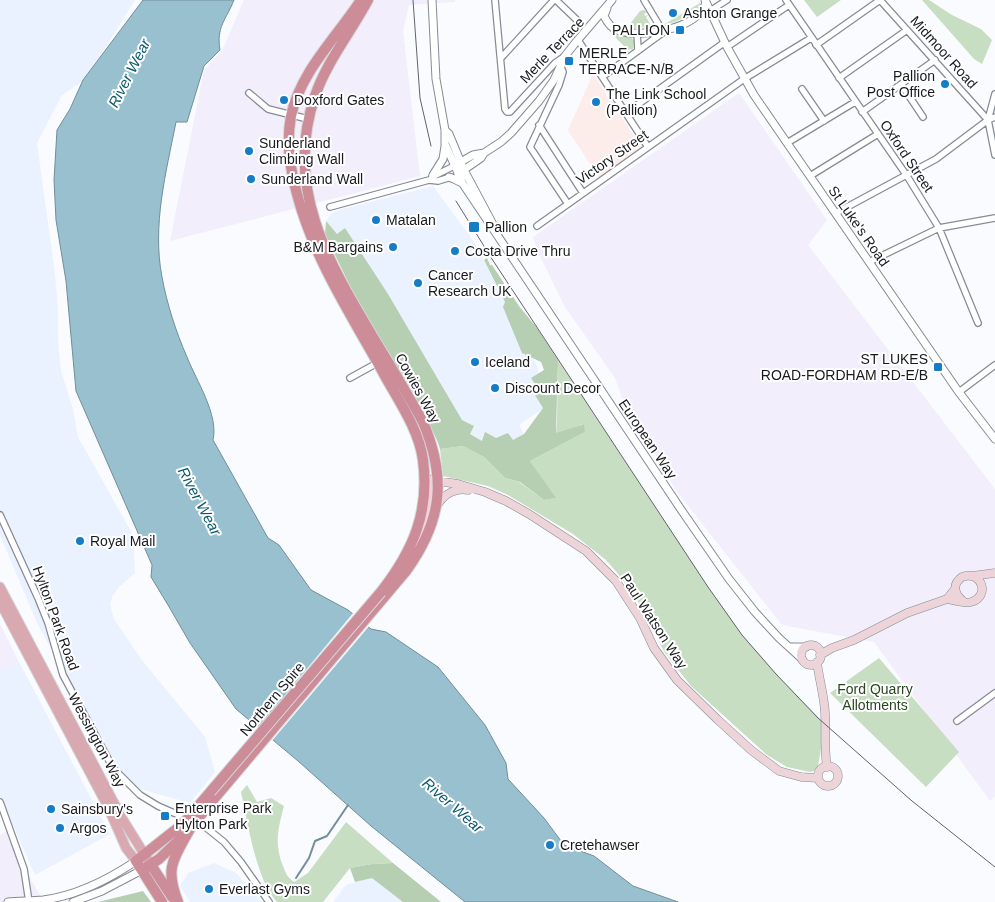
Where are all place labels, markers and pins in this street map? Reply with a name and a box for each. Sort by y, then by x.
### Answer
place label: Ashton Grange [683,5,777,21]
marker: Ashton Grange [667,7,679,19]
place label: PALLION [612,22,670,38]
marker: PALLION [674,24,686,36]
place label: MERLE TERRACE-N/B [579,45,674,77]
marker: MERLE TERRACE-N/B [563,55,575,67]
place label: Pallion Post Office [867,68,935,100]
marker: Pallion Post Office [939,78,951,90]
place label: The Link School (Pallion) [606,86,706,118]
place label: Doxford Gates [294,92,384,108]
marker: Doxford Gates [278,94,290,106]
marker: The Link School (Pallion) [590,96,602,108]
place label: Sunderland Climbing Wall [259,135,344,167]
marker: Sunderland Climbing Wall [243,145,255,157]
place label: Sunderland Wall [261,171,363,187]
marker: Sunderland Wall [245,173,257,185]
place label: Matalan [386,212,436,228]
marker: Matalan [370,214,382,226]
place label: Pallion [485,219,527,235]
marker: Pallion [467,220,481,234]
place label: B&M Bargains [294,239,383,255]
marker: B&M Bargains [387,241,399,253]
place label: Costa Drive Thru [465,243,571,259]
marker: Costa Drive Thru [449,245,461,257]
place label: Cancer Research UK [428,267,512,299]
marker: Cancer Research UK [412,277,424,289]
place label: ST LUKES ROAD-FORDHAM RD-E/B [761,351,928,383]
place label: Iceland [485,354,530,370]
marker: Iceland [469,356,481,368]
marker: ST LUKES ROAD-FORDHAM RD-E/B [932,361,944,373]
place label: Discount Decor [505,380,601,396]
marker: Discount Decor [489,382,501,394]
place label: Royal Mail [90,533,155,549]
marker: Royal Mail [74,535,86,547]
place label: Enterprise Park Hylton Park [175,800,272,832]
place label: Sainsbury's [61,801,133,817]
marker: Sainsbury's [45,803,57,815]
marker: Enterprise Park Hylton Park [159,810,171,822]
place label: Argos [70,820,107,836]
marker: Argos [54,822,66,834]
place label: Cretehawser [560,837,640,853]
marker: Cretehawser [544,839,556,851]
place label: Everlast Gyms [219,881,310,897]
marker: Everlast Gyms [203,883,215,895]

